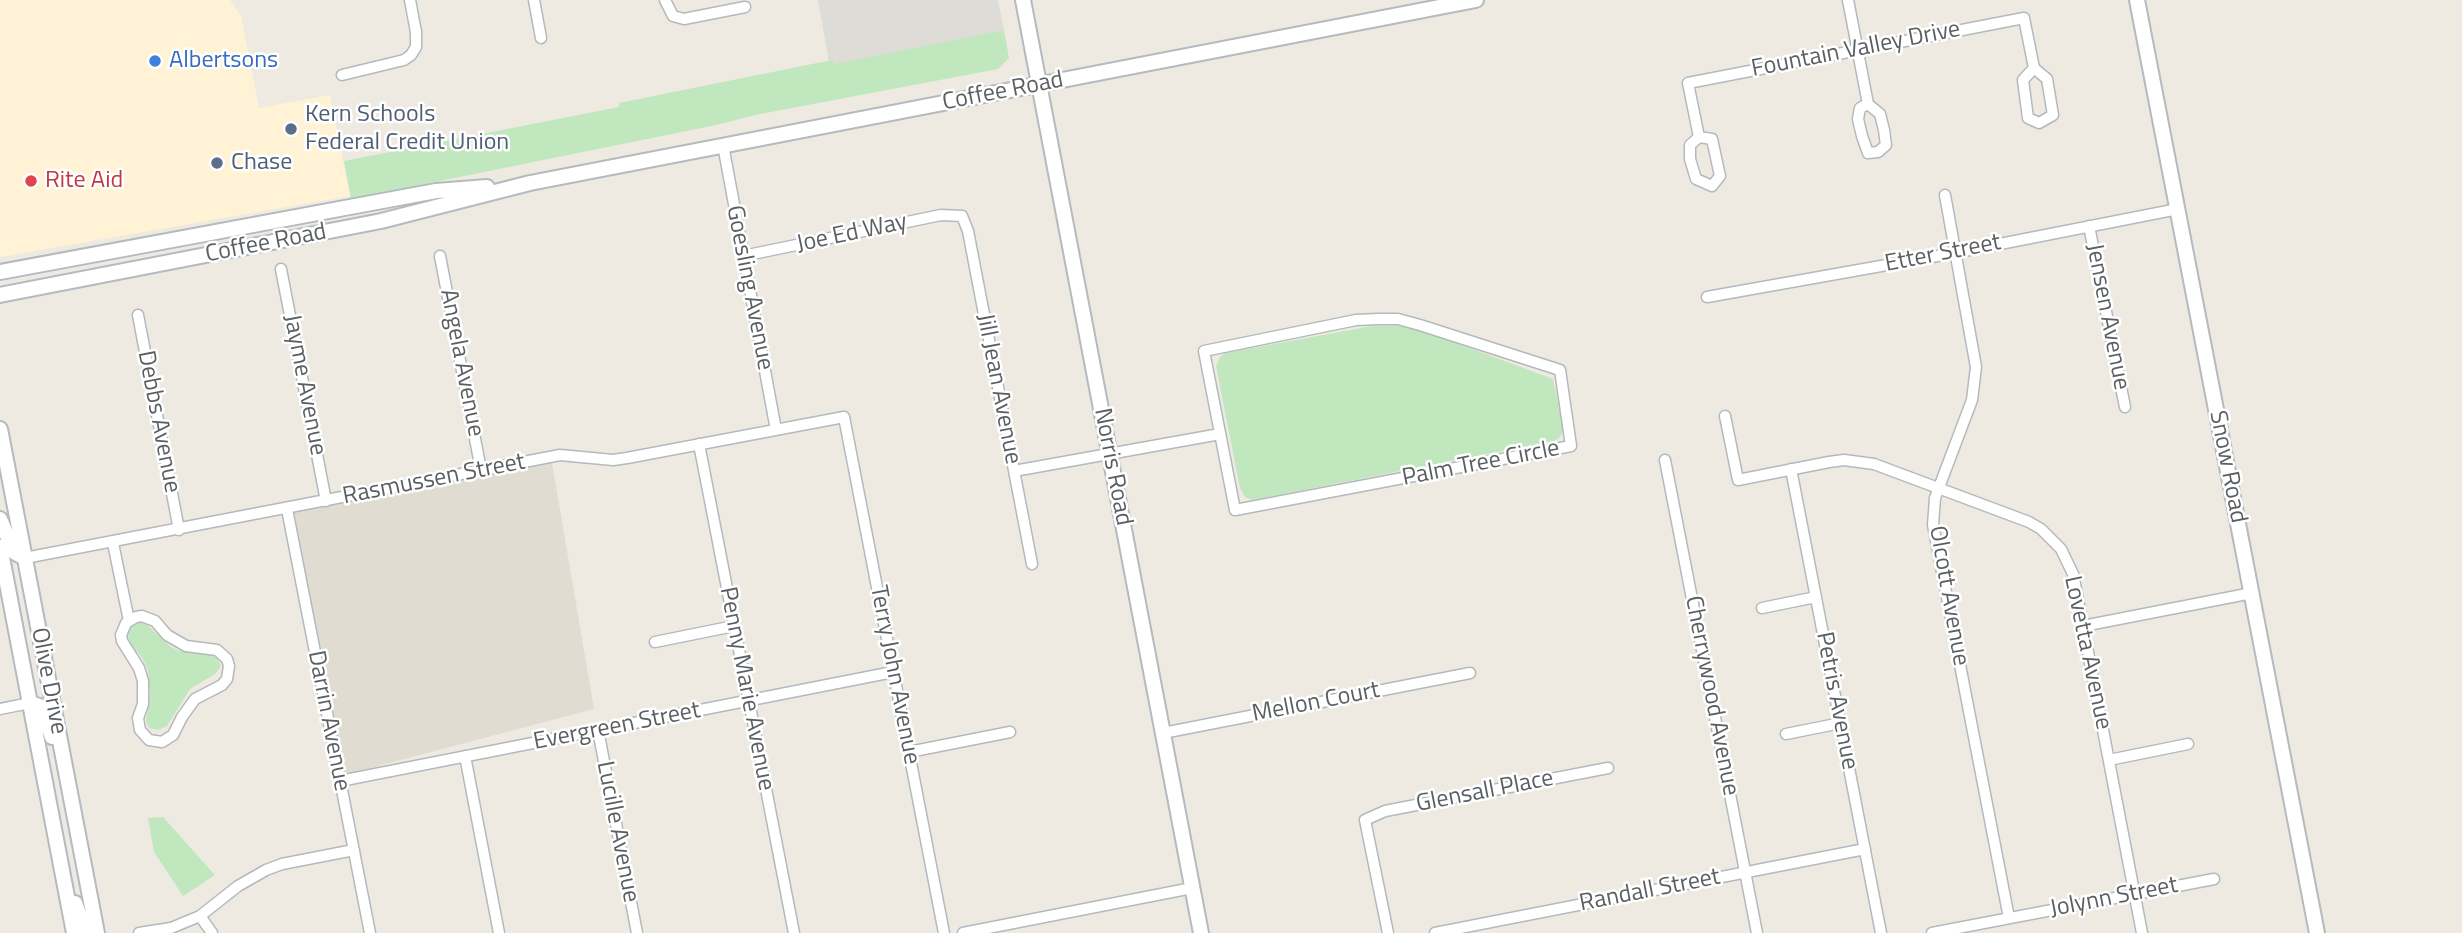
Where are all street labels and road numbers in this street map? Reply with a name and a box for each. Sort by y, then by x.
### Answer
street label: Fountain Valley Drive [1749,16,1963,84]
street label: Coffee Road [940,66,1066,118]
street label: Goesling Avenue [719,203,779,373]
street label: Joe Ed Way [794,208,910,260]
street label: Coffee Road [203,218,329,270]
street label: Etter Street [1883,229,2003,279]
street label: Jensen Avenue [2079,241,2135,393]
street label: Angela Avenue [433,287,489,439]
street label: Jill Jean Avenue [969,311,1027,467]
street label: Jayme Avenue [276,312,332,458]
street label: Debbs Avenue [130,348,186,496]
street label: Norris Road [1087,406,1137,528]
street label: Snow Road [2202,408,2252,526]
street label: Palm Tree Circle [1400,435,1562,493]
street label: Rasmussen Street [340,448,528,512]
street label: Olcott Avenue [1922,524,1974,668]
street label: Lovetta Avenue [2057,573,2117,733]
street label: Terry John Avenue [863,583,925,767]
street label: Penny Marie Avenue [712,585,780,793]
street label: Cherrywood Avenue [1678,594,1744,798]
street label: Olive Drive [24,625,72,737]
street label: Petris Avenue [1809,630,1863,772]
street label: Darrin Avenue [300,648,356,794]
street label: Mellon Court [1250,677,1382,729]
street label: Evergreen Street [531,697,703,757]
street label: Lucille Avenue [589,759,645,905]
street label: Glensall Place [1414,765,1556,819]
street label: Randall Street [1577,863,1723,919]
street label: Jolynn Street [2048,872,2180,924]

